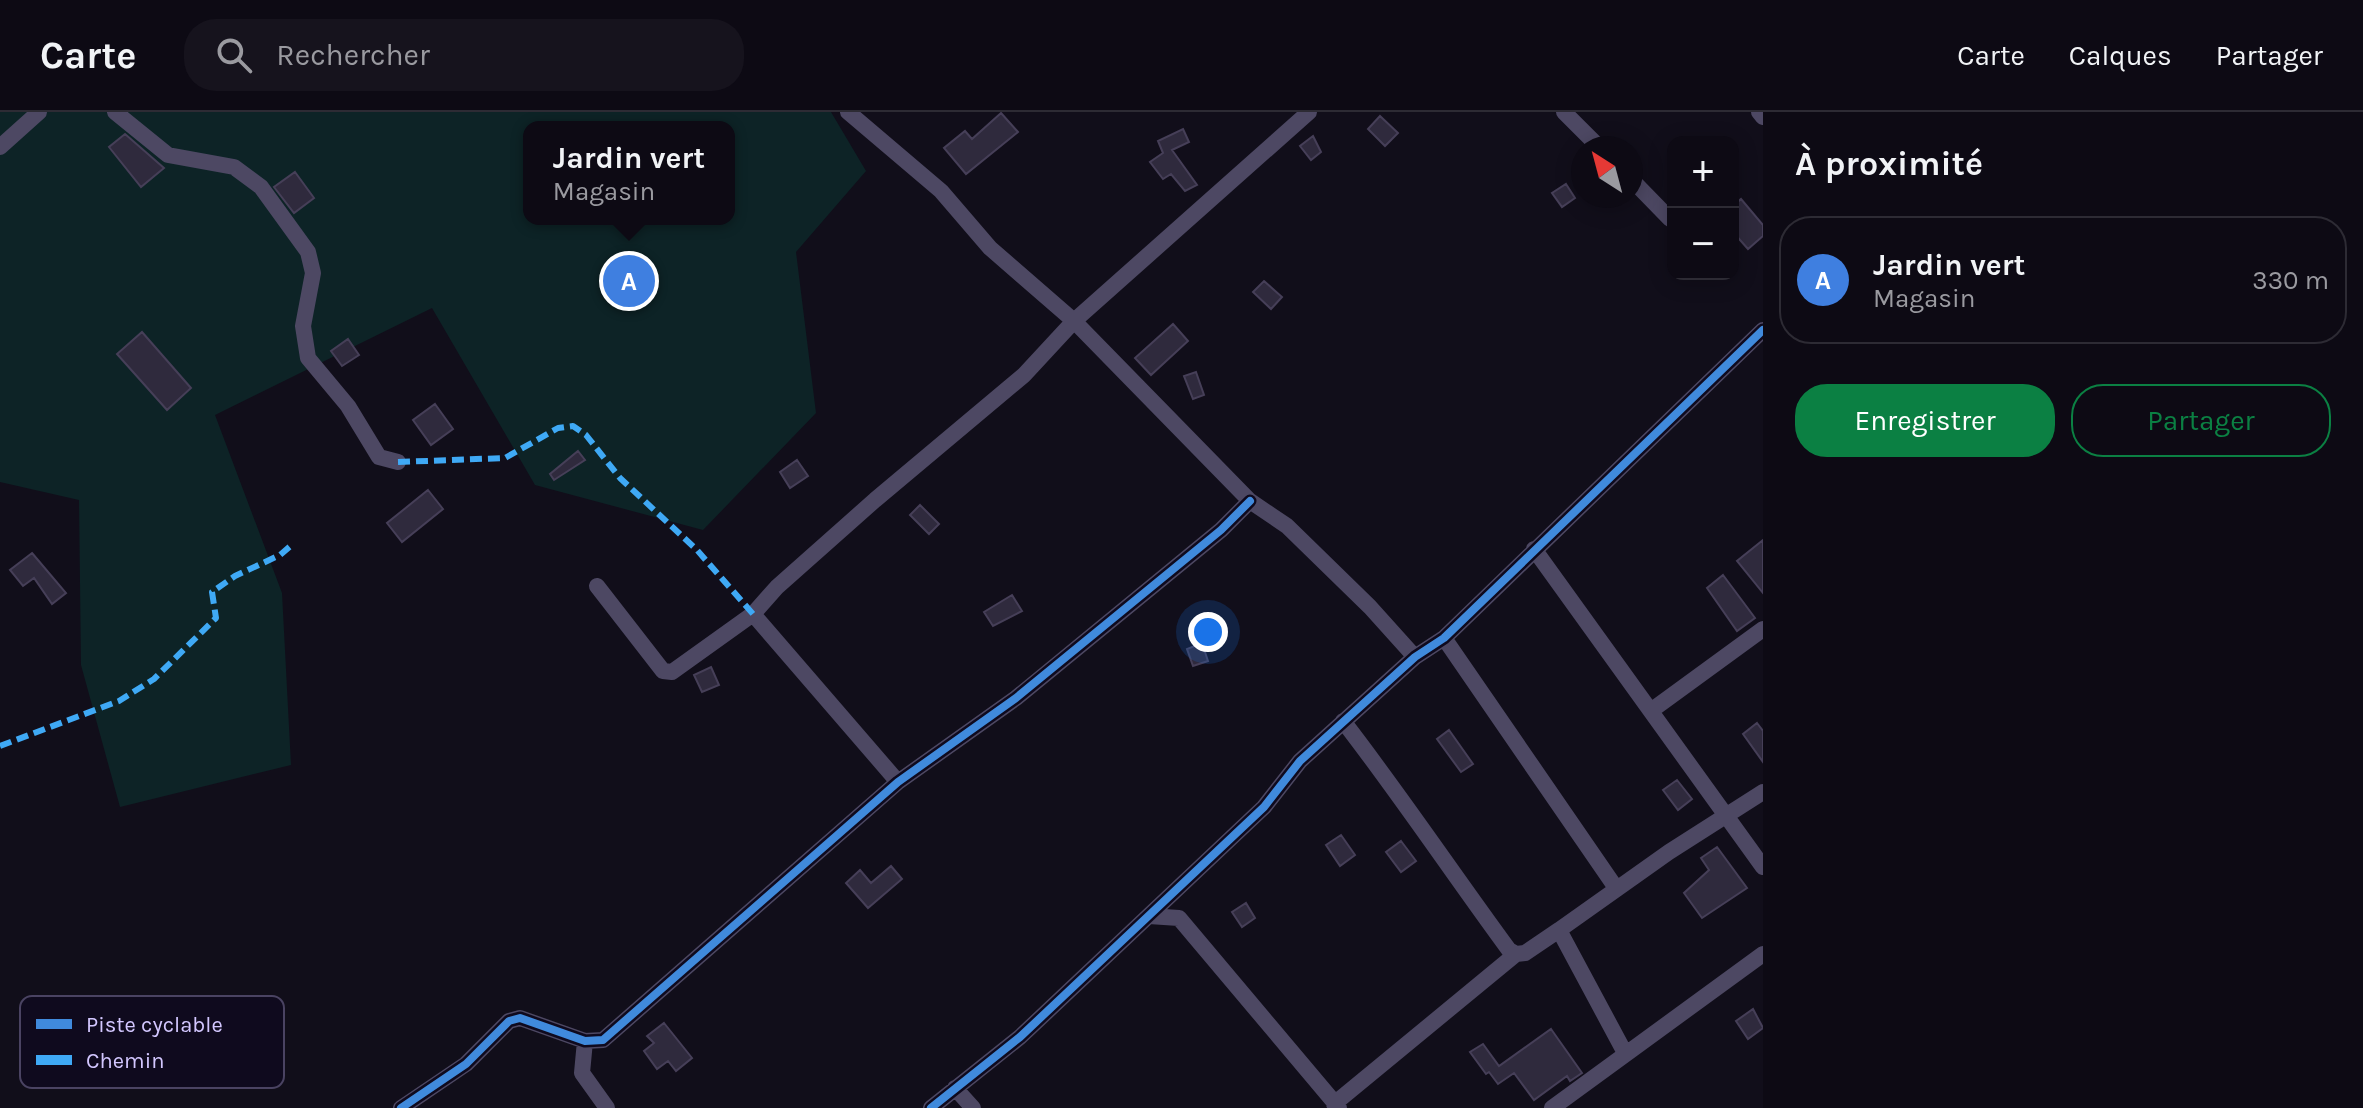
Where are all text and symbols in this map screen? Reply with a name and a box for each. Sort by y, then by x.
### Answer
search box [184,19,744,91]
text: Carte [40,33,136,78]
icon: search [212,33,256,77]
text: Rechercher [276,37,430,73]
text: Carte [1957,39,2025,72]
text: Calques [2069,39,2172,72]
text: Partager [2216,39,2323,72]
popup [523,121,735,225]
north arrow [1571,136,1643,208]
map controls [1667,136,1739,280]
button: + [1667,136,1739,208]
text: Jardin vert [553,140,705,176]
text: À proximité [1795,144,1983,184]
text: Magasin [553,176,655,207]
button: − [1667,208,1739,280]
text: Jardin vert [1873,247,2025,283]
pin: A [603,251,655,311]
text: A [1815,265,1831,296]
text: 330 m [2252,265,2329,296]
text: Magasin [1873,283,1975,314]
button: Enregistrer [1795,384,2055,457]
button: Partager [2071,384,2331,457]
your location [1188,612,1228,652]
legend [20,996,284,1088]
text: Piste cyclable [86,1012,223,1038]
text: Chemin [86,1048,164,1074]

